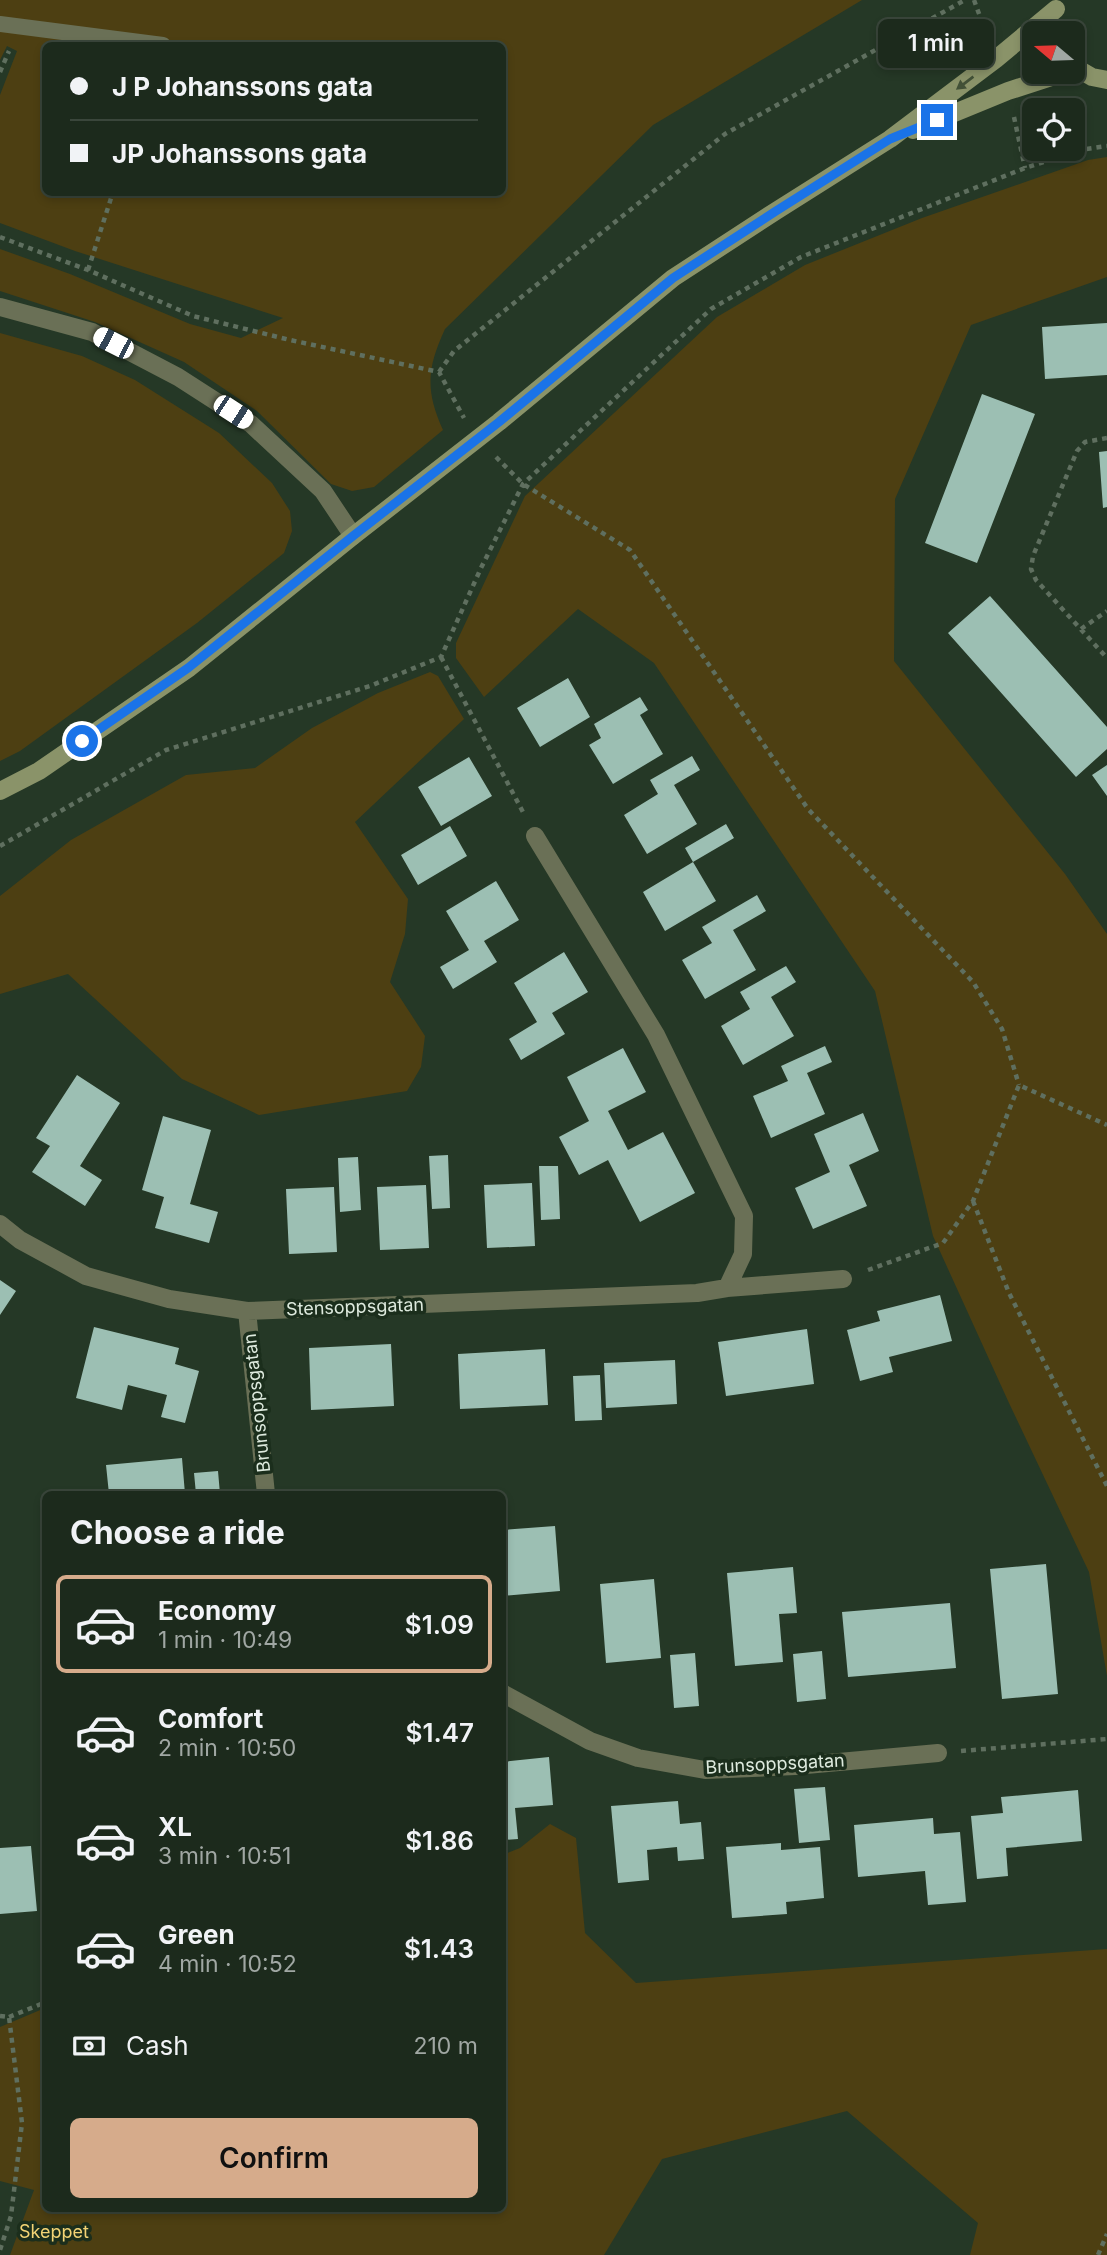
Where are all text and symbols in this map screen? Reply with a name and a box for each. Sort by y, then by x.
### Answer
callout: 1 min [879,18,995,68]
north arrow [1022,21,1085,84]
map controls [1022,21,1085,161]
text: 1 min [908,29,964,57]
text: J P Johanssons gata [112,71,373,102]
one-way arrow [956,75,974,90]
button: locate [1022,98,1085,161]
route end [921,104,953,136]
text: JP Johanssons gata [112,138,367,169]
car [90,324,137,362]
car [210,392,257,432]
route start [66,725,98,757]
street label: Stensoppsgatan [286,1294,424,1319]
street label: Brunsoppsgatan [239,1333,274,1474]
text: Choose a ride [70,1513,285,1552]
icon: car [74,1593,137,1656]
text: Economy [158,1595,276,1626]
text: $1.09 [405,1609,474,1640]
text: 1 min · 10:49 [158,1626,292,1654]
icon: car [74,1701,137,1764]
text: Comfort [158,1703,263,1734]
text: $1.47 [406,1717,474,1748]
text: 2 min · 10:50 [158,1734,296,1762]
street label: Brunsoppsgatan [705,1749,845,1778]
icon: car [74,1809,137,1872]
text: XL [158,1811,192,1842]
text: $1.86 [405,1825,474,1856]
text: 3 min · 10:51 [158,1842,291,1870]
icon: car [74,1917,137,1980]
text: Green [158,1919,235,1950]
text: $1.43 [404,1933,474,1964]
text: 4 min · 10:52 [158,1950,297,1978]
icon: cash [70,2027,108,2065]
text: Cash [126,2030,189,2061]
text: 210 m [413,2032,478,2060]
button: Confirm [70,2118,478,2198]
park label: Skeppet [19,2221,89,2242]

